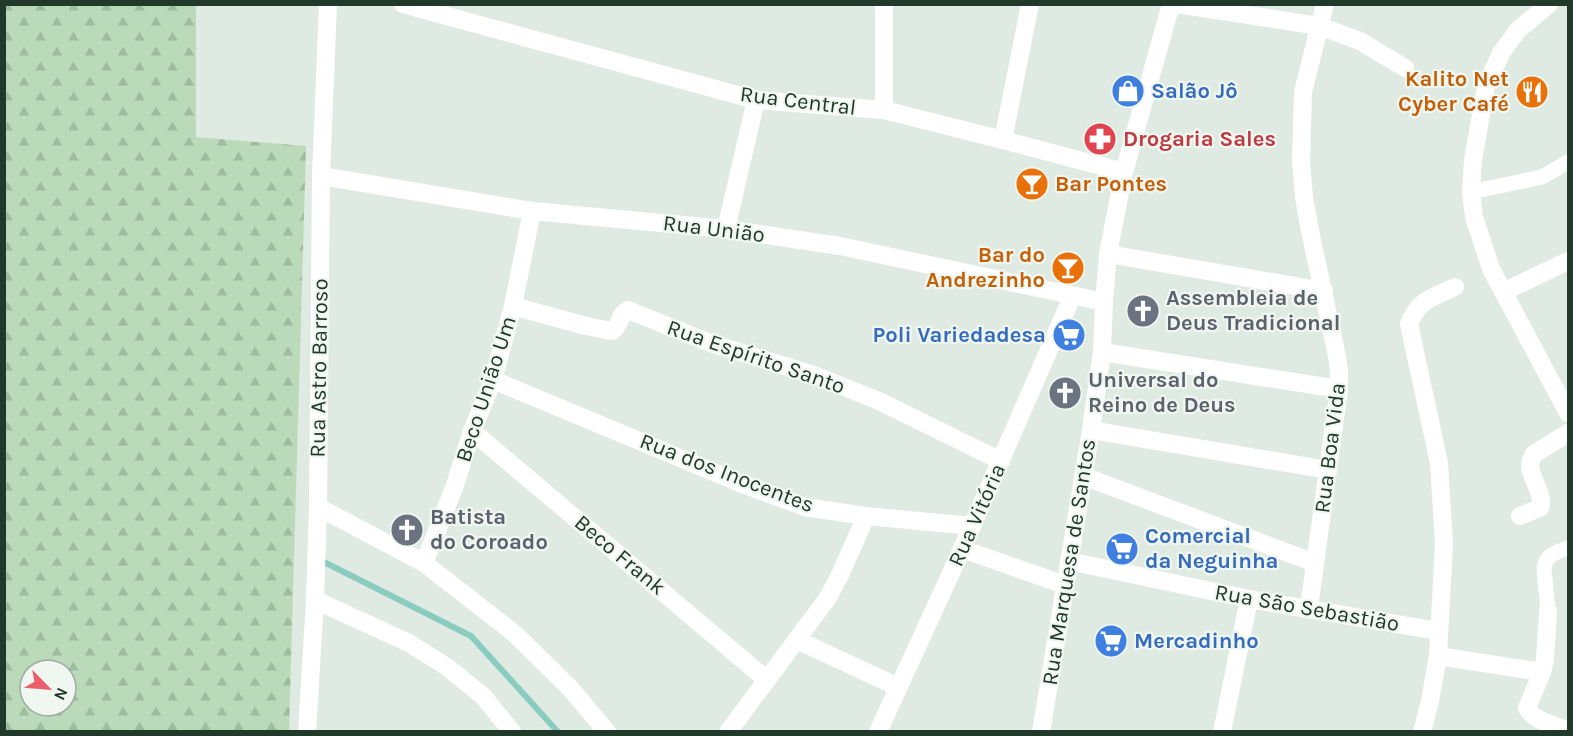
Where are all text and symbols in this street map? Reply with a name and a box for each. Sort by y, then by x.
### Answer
place label: Kalito Net Cyber Café [1398,66,1509,117]
shop icon: Salão Jô [1110,73,1146,109]
restaurant icon: Kalito Net Cyber Café [1514,74,1550,110]
place label: Salão Jô [1151,78,1238,104]
street label: Rua Central [739,81,857,121]
pharmacy icon: Drogaria Sales [1082,121,1118,157]
place label: Drogaria Sales [1123,126,1276,152]
bar icon: Bar Pontes [1014,166,1050,202]
place label: Bar Pontes [1055,171,1167,197]
street label: Rua União [662,210,766,248]
place label: Bar do Andrezinho [926,242,1045,293]
bar icon: Bar do Andrezinho [1050,250,1086,286]
street label: Rua Astro Barroso [304,278,334,458]
place label: Assembleia de Deus Tradicional [1166,285,1340,336]
church icon: Assembleia de Deus Tradicional [1125,293,1161,329]
street label: Beco União Um [450,313,522,465]
street label: Rua Espírito Santo [664,314,848,400]
supermarket icon: Poli Variedadesa [1051,317,1087,353]
place label: Poli Variedadesa [873,322,1046,348]
place label: Universal do Reino de Deus [1088,367,1236,418]
church icon: Universal do Reino de Deus [1047,375,1083,411]
street label: Rua Boa Vida [1309,381,1351,515]
street label: Rua dos Inocentes [636,428,818,518]
street label: Rua Marquesa de Santos [1037,437,1101,687]
street label: Rua Vitória [943,459,1011,571]
place label: Batista do Coroado [430,504,548,555]
street label: Beco Frank [569,509,671,601]
church icon: Batista do Coroado [389,512,425,548]
place label: Comercial da Neguinha [1145,523,1278,574]
supermarket icon: Comercial da Neguinha [1104,531,1140,567]
street label: Rua São Sebastião [1213,579,1401,637]
supermarket icon: Mercadinho [1093,623,1129,659]
place label: Mercadinho [1134,628,1259,654]
north arrow [18,658,78,718]
text: N [50,685,72,703]

